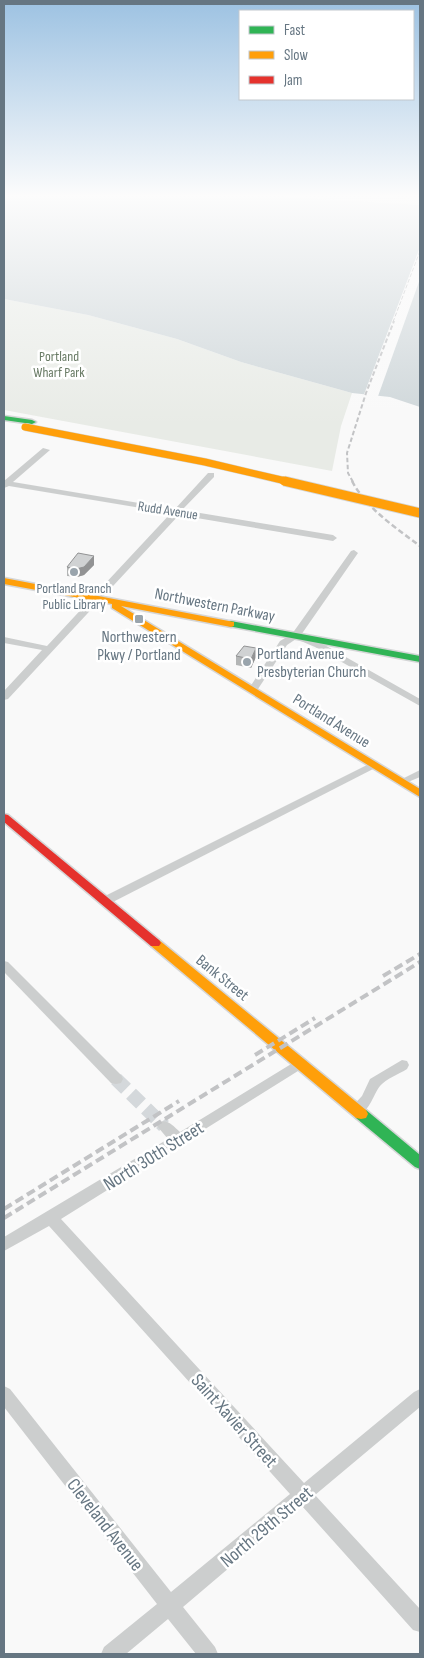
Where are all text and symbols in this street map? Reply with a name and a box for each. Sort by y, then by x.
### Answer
legend [239,10,414,100]
text: Fast [284,21,306,40]
text: Slow [284,46,308,65]
text: Jam [283,71,302,90]
park label: Portland Wharf Park [33,348,85,381]
street label: Rudd Avenue [137,497,199,524]
marker: Portland Branch Public Library [68,566,80,578]
place label: Portland Branch Public Library [36,580,112,613]
street label: Northwestern Parkway [153,585,276,626]
marker: Northwestern Pkwy / Portland [133,613,145,625]
place label: Northwestern Pkwy / Portland [97,628,181,665]
place label: Portland Avenue Presbyterian Church [257,645,366,682]
marker: Portland Avenue Presbyterian Church [241,656,253,668]
street label: Portland Avenue [289,690,373,752]
street label: Bank Street [192,951,252,1005]
street label: North 30th Street [99,1116,208,1196]
street label: Saint Xavier Street [186,1369,282,1473]
street label: Cleveland Avenue [61,1474,148,1576]
street label: North 29th Street [216,1482,318,1572]

